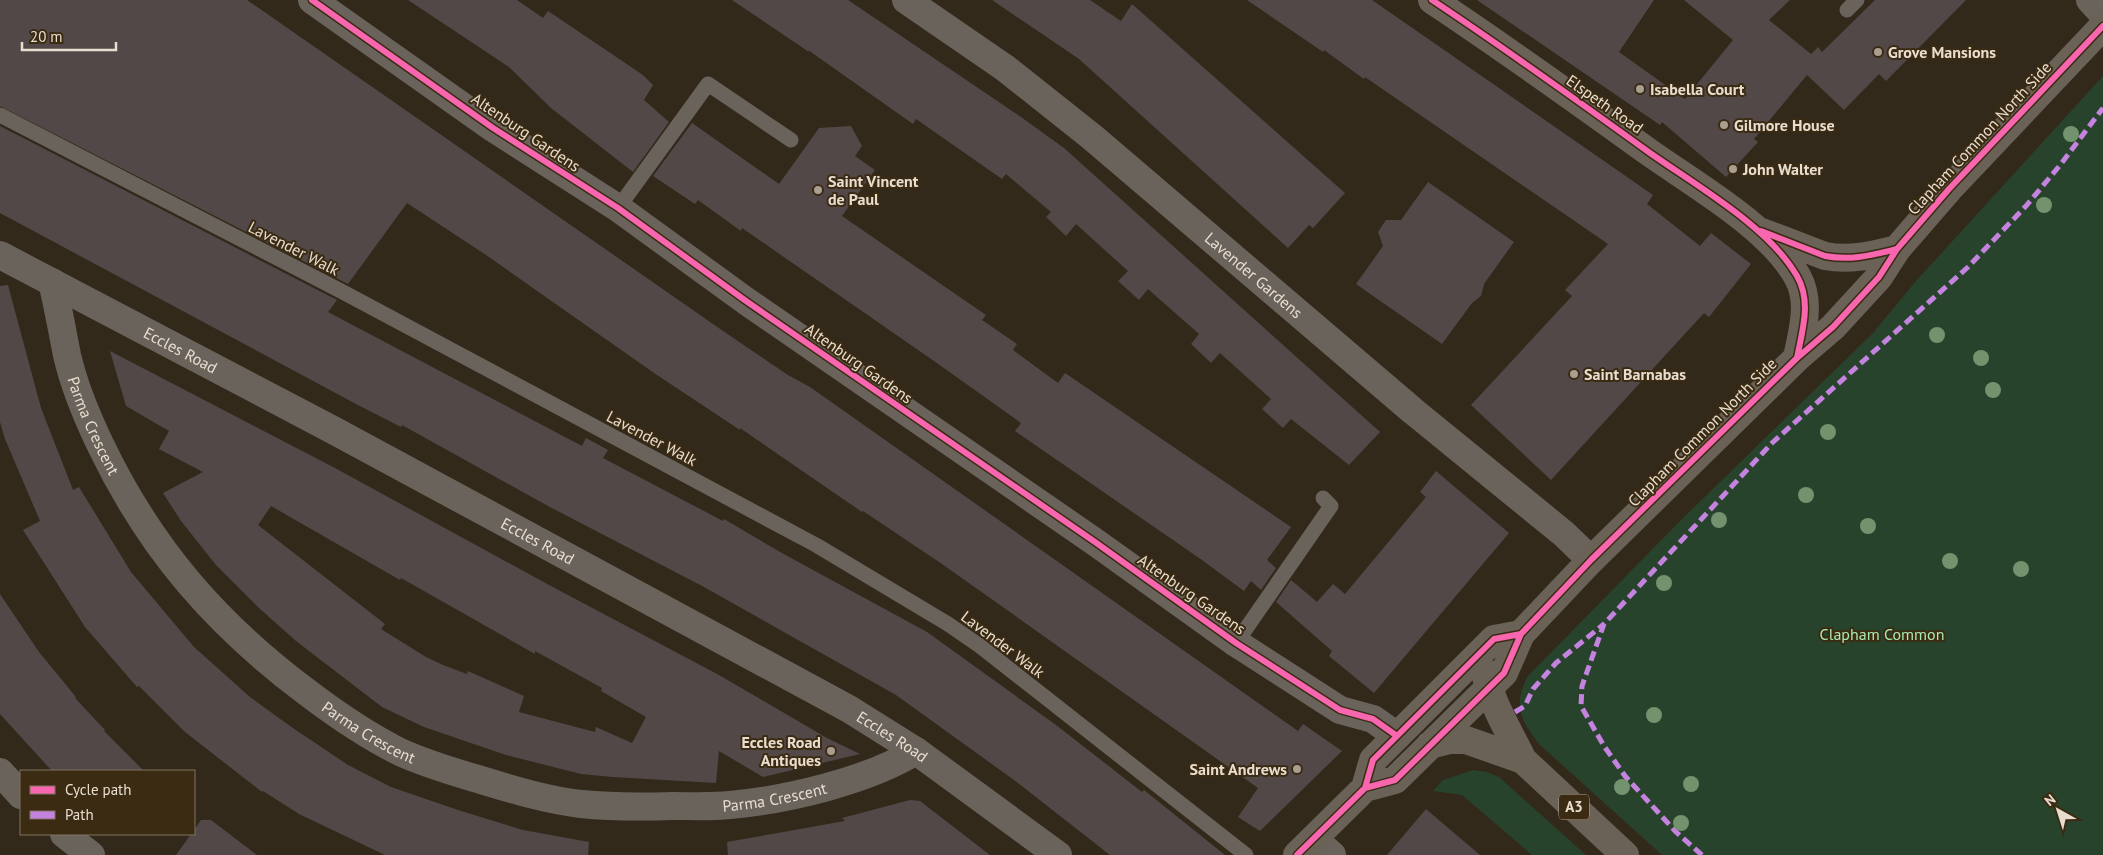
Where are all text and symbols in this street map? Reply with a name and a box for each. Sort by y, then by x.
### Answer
scale bar [22,20,116,52]
text: 20 m [30,27,63,46]
place label: Grove Mansions [1888,42,1996,62]
marker: Grove Mansions [1872,46,1884,58]
street label: Clapham Common North Side [1903,57,2055,219]
street label: Elspeth Road [1563,70,1647,138]
place label: Isabella Court [1650,79,1745,99]
marker: Isabella Court [1634,83,1646,95]
street label: Altenburg Gardens [468,88,585,176]
place label: Gilmore House [1734,115,1835,135]
marker: Gilmore House [1718,119,1730,131]
place label: John Walter [1742,159,1823,179]
marker: John Walter [1727,163,1739,175]
place label: Saint Vincent de Paul [828,171,919,209]
marker: Saint Vincent de Paul [812,184,824,196]
street label: Lavender Walk [245,217,343,280]
street label: Lavender Gardens [1201,228,1307,323]
street label: Altenburg Gardens [801,318,917,408]
street label: Eccles Road [140,322,221,377]
street label: Clapham Common North Side [1623,353,1781,511]
place label: Saint Barnabas [1584,364,1686,384]
marker: Saint Barnabas [1568,368,1580,380]
street label: Parma Crescent [63,374,124,479]
street label: Lavender Walk [603,406,701,470]
street label: Eccles Road [498,513,578,569]
street label: Altenburg Gardens [1134,549,1250,639]
street label: Lavender Walk [957,606,1049,682]
park label: Clapham Common [1820,624,1944,644]
street label: Parma Crescent [318,697,419,768]
street label: Eccles Road [853,706,932,766]
place label: Eccles Road Antiques [741,732,821,770]
marker: Eccles Road Antiques [825,745,837,757]
place label: Saint Andrews [1190,759,1287,779]
marker: Saint Andrews [1291,763,1303,775]
legend [20,770,195,835]
street label: Parma Crescent [722,778,829,816]
text: Cycle path [65,780,131,799]
north arrow [2033,785,2083,835]
text: N [2041,790,2059,810]
road number: A3 [1559,794,1589,820]
text: Path [65,805,94,824]

